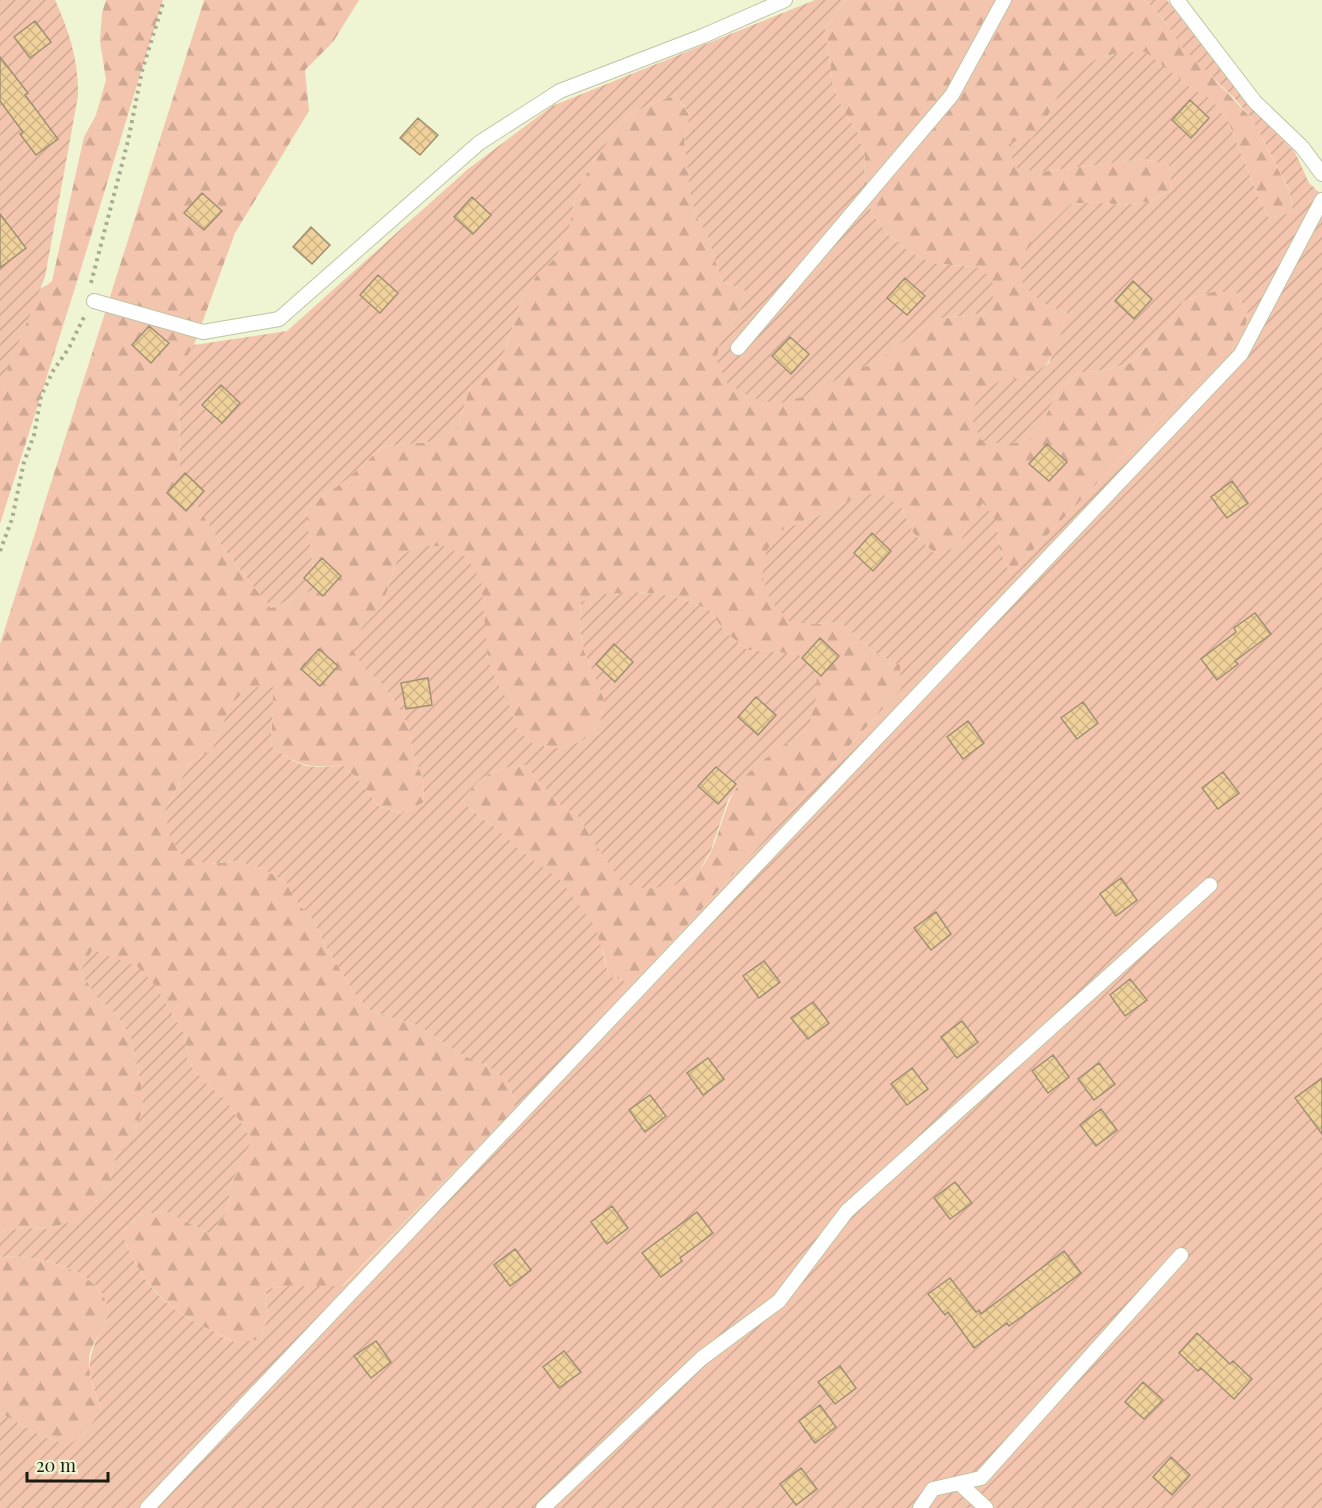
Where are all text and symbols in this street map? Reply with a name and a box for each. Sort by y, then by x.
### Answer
scale bar [27,1445,108,1483]
text: 20 m [36,1453,76,1477]

